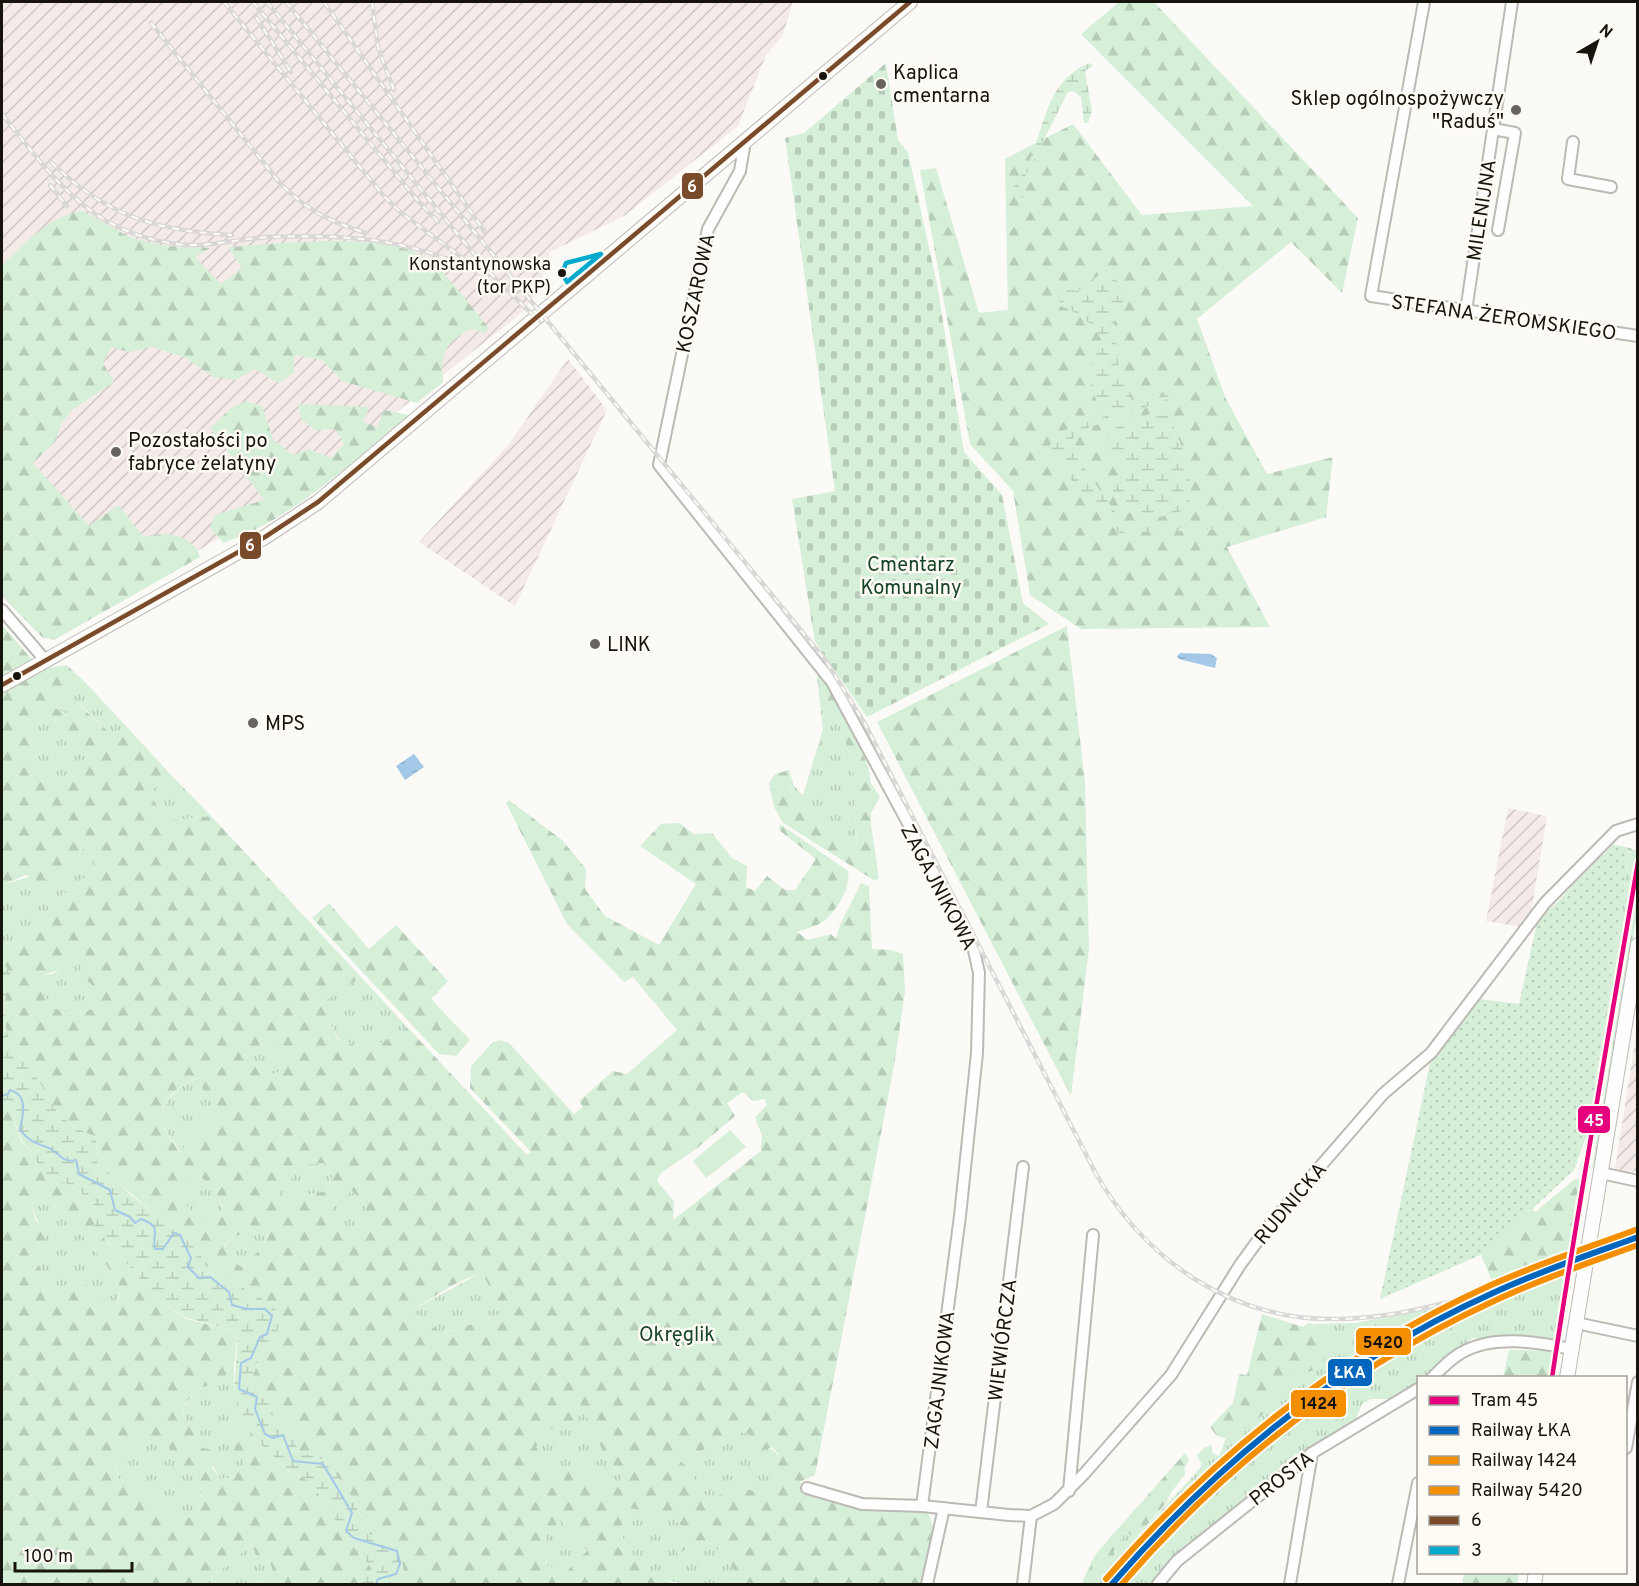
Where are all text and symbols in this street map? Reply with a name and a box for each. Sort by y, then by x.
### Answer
north arrow [1567,12,1627,72]
text: N [1594,21,1616,43]
place label: Kaplica cmentarna [893,61,990,110]
unlabelled marker [817,70,829,82]
marker: Kaplica cmentarna [874,77,888,91]
place label: Sklep ogólnospożywczy "Raduś" [1291,87,1504,136]
marker: Sklep ogólnospożywczy "Raduś" [1509,103,1523,117]
street label: MILENIJNA [1462,158,1504,263]
line badge: 6 [681,172,704,200]
text: 6 [687,178,697,198]
street label: KOSZAROWA [672,231,722,356]
place label: Konstantynowska (tor PKP) [409,254,551,300]
marker: Konstantynowska (tor PKP) [556,267,568,279]
street label: STEFANA ŻEROMSKIEGO [1389,289,1618,348]
place label: Pozostałości po fabryce żelatyny [128,429,276,478]
marker: Pozostałości po fabryce żelatyny [109,445,123,459]
line badge: 6 [239,531,262,560]
text: 6 [245,537,255,557]
park label: Cmentarz Komunalny [860,553,962,602]
place label: LINK [607,633,651,659]
marker: LINK [588,637,602,651]
unlabelled marker [11,670,23,682]
place label: MPS [265,712,305,738]
marker: MPS [246,716,260,730]
street label: ZAGAJNIKOWA [893,820,981,955]
line badge: 45 [1577,1105,1611,1134]
text: 45 [1584,1112,1604,1132]
street label: RUDNICKA [1250,1158,1334,1251]
street label: WIEWIÓRCZA [982,1277,1024,1403]
street label: ZAGAJNIKOWA [920,1310,962,1451]
park label: Okręglik [639,1323,715,1349]
line badge: 5420 [1355,1327,1412,1356]
text: 5420 [1363,1334,1403,1354]
line badge: ŁKA [1327,1358,1373,1387]
text: ŁKA [1334,1364,1366,1384]
legend [1417,1376,1627,1574]
line badge: 1424 [1290,1389,1347,1418]
text: Tram 45 [1471,1390,1538,1413]
text: 1424 [1301,1395,1337,1415]
text: Railway ŁKA [1471,1420,1572,1443]
street label: PROSTA [1245,1446,1320,1513]
text: Railway 1424 [1471,1450,1577,1473]
text: Railway 5420 [1471,1480,1583,1503]
text: 6 [1471,1510,1482,1533]
scale bar [15,1535,132,1573]
text: 3 [1471,1540,1482,1563]
text: 100 m [24,1546,73,1569]

